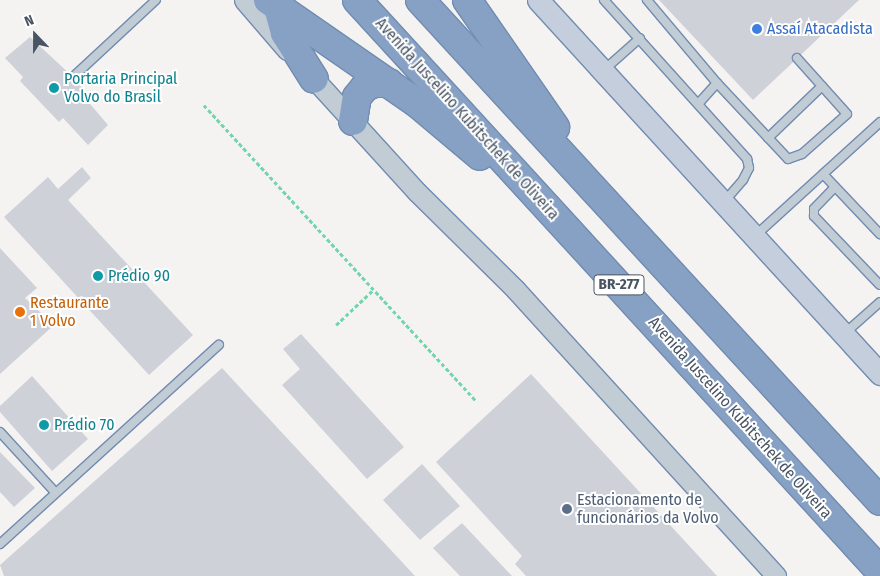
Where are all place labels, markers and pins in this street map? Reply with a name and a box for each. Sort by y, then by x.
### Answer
place label: Assaí Atacadista [767,19,873,39]
marker: Assaí Atacadista [751,23,763,35]
place label: Portaria Principal Volvo do Brasil [64,69,177,107]
marker: Portaria Principal Volvo do Brasil [48,82,60,94]
place label: Prédio 90 [108,266,170,286]
marker: Prédio 90 [92,270,104,282]
place label: Restaurante 1 Volvo [30,293,109,331]
marker: Restaurante 1 Volvo [14,306,26,318]
place label: Prédio 70 [54,415,115,435]
marker: Prédio 70 [38,419,50,431]
place label: Estacionamento de funcionários da Volvo [577,490,719,528]
marker: Estacionamento de funcionários da Volvo [561,503,573,515]

